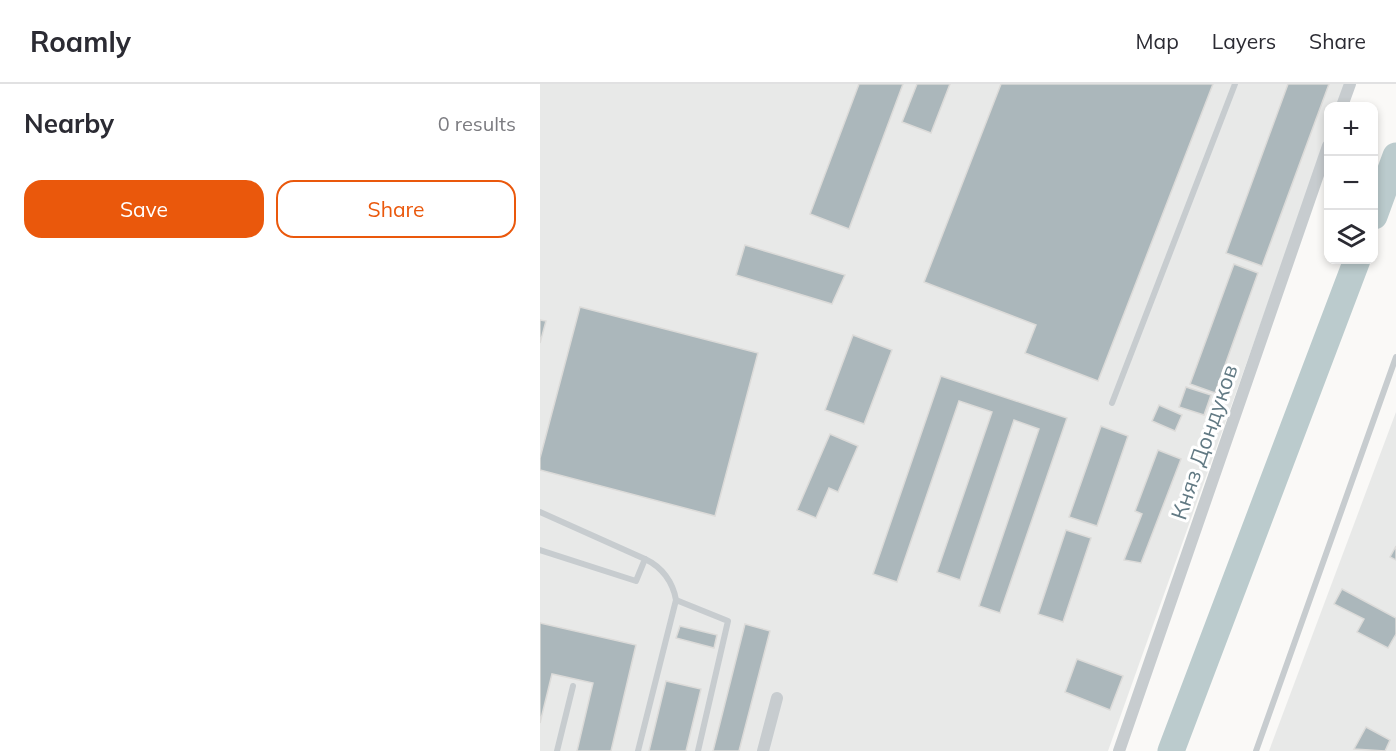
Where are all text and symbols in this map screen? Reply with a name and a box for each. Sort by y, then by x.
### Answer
text: Roamly [30,24,131,59]
text: Map [1136,28,1179,54]
text: Layers [1212,28,1276,54]
text: Share [1309,28,1366,54]
map controls [1324,102,1378,264]
button: + [1324,102,1378,156]
text: Nearby [24,107,114,140]
text: 0 results [438,111,516,136]
button: − [1324,156,1378,210]
button: Save [24,180,264,238]
button: Share [276,180,516,238]
button: layers [1324,210,1378,264]
street label: Княз Дондуков [1164,361,1244,523]

